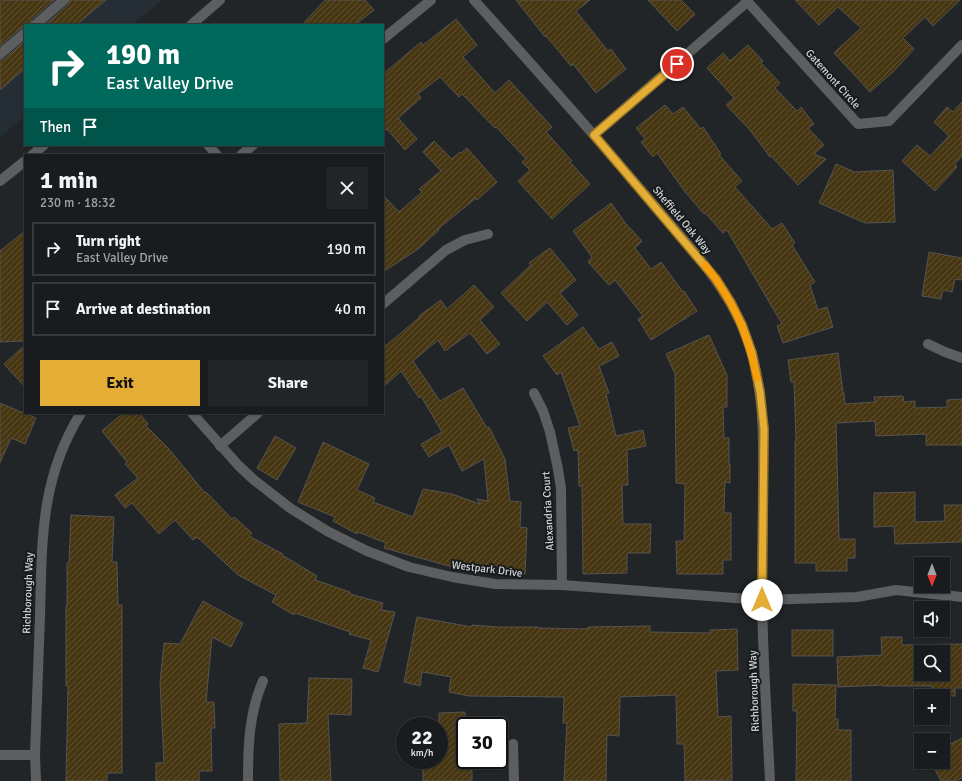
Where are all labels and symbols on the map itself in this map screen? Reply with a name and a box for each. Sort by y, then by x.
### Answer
street label: Gatemont Circle [803,46,863,112]
pin [660,47,694,81]
street label: Sheffield Oak Way [650,183,715,257]
street label: Alexandria Court [539,471,557,551]
street label: Richborough Way [20,551,36,634]
north arrow [914,557,950,593]
street label: Westpark Drive [451,558,523,580]
position arrow [741,579,783,621]
street label: Richborough Way [746,649,762,732]
speed limit sign: 30 [456,717,508,769]

